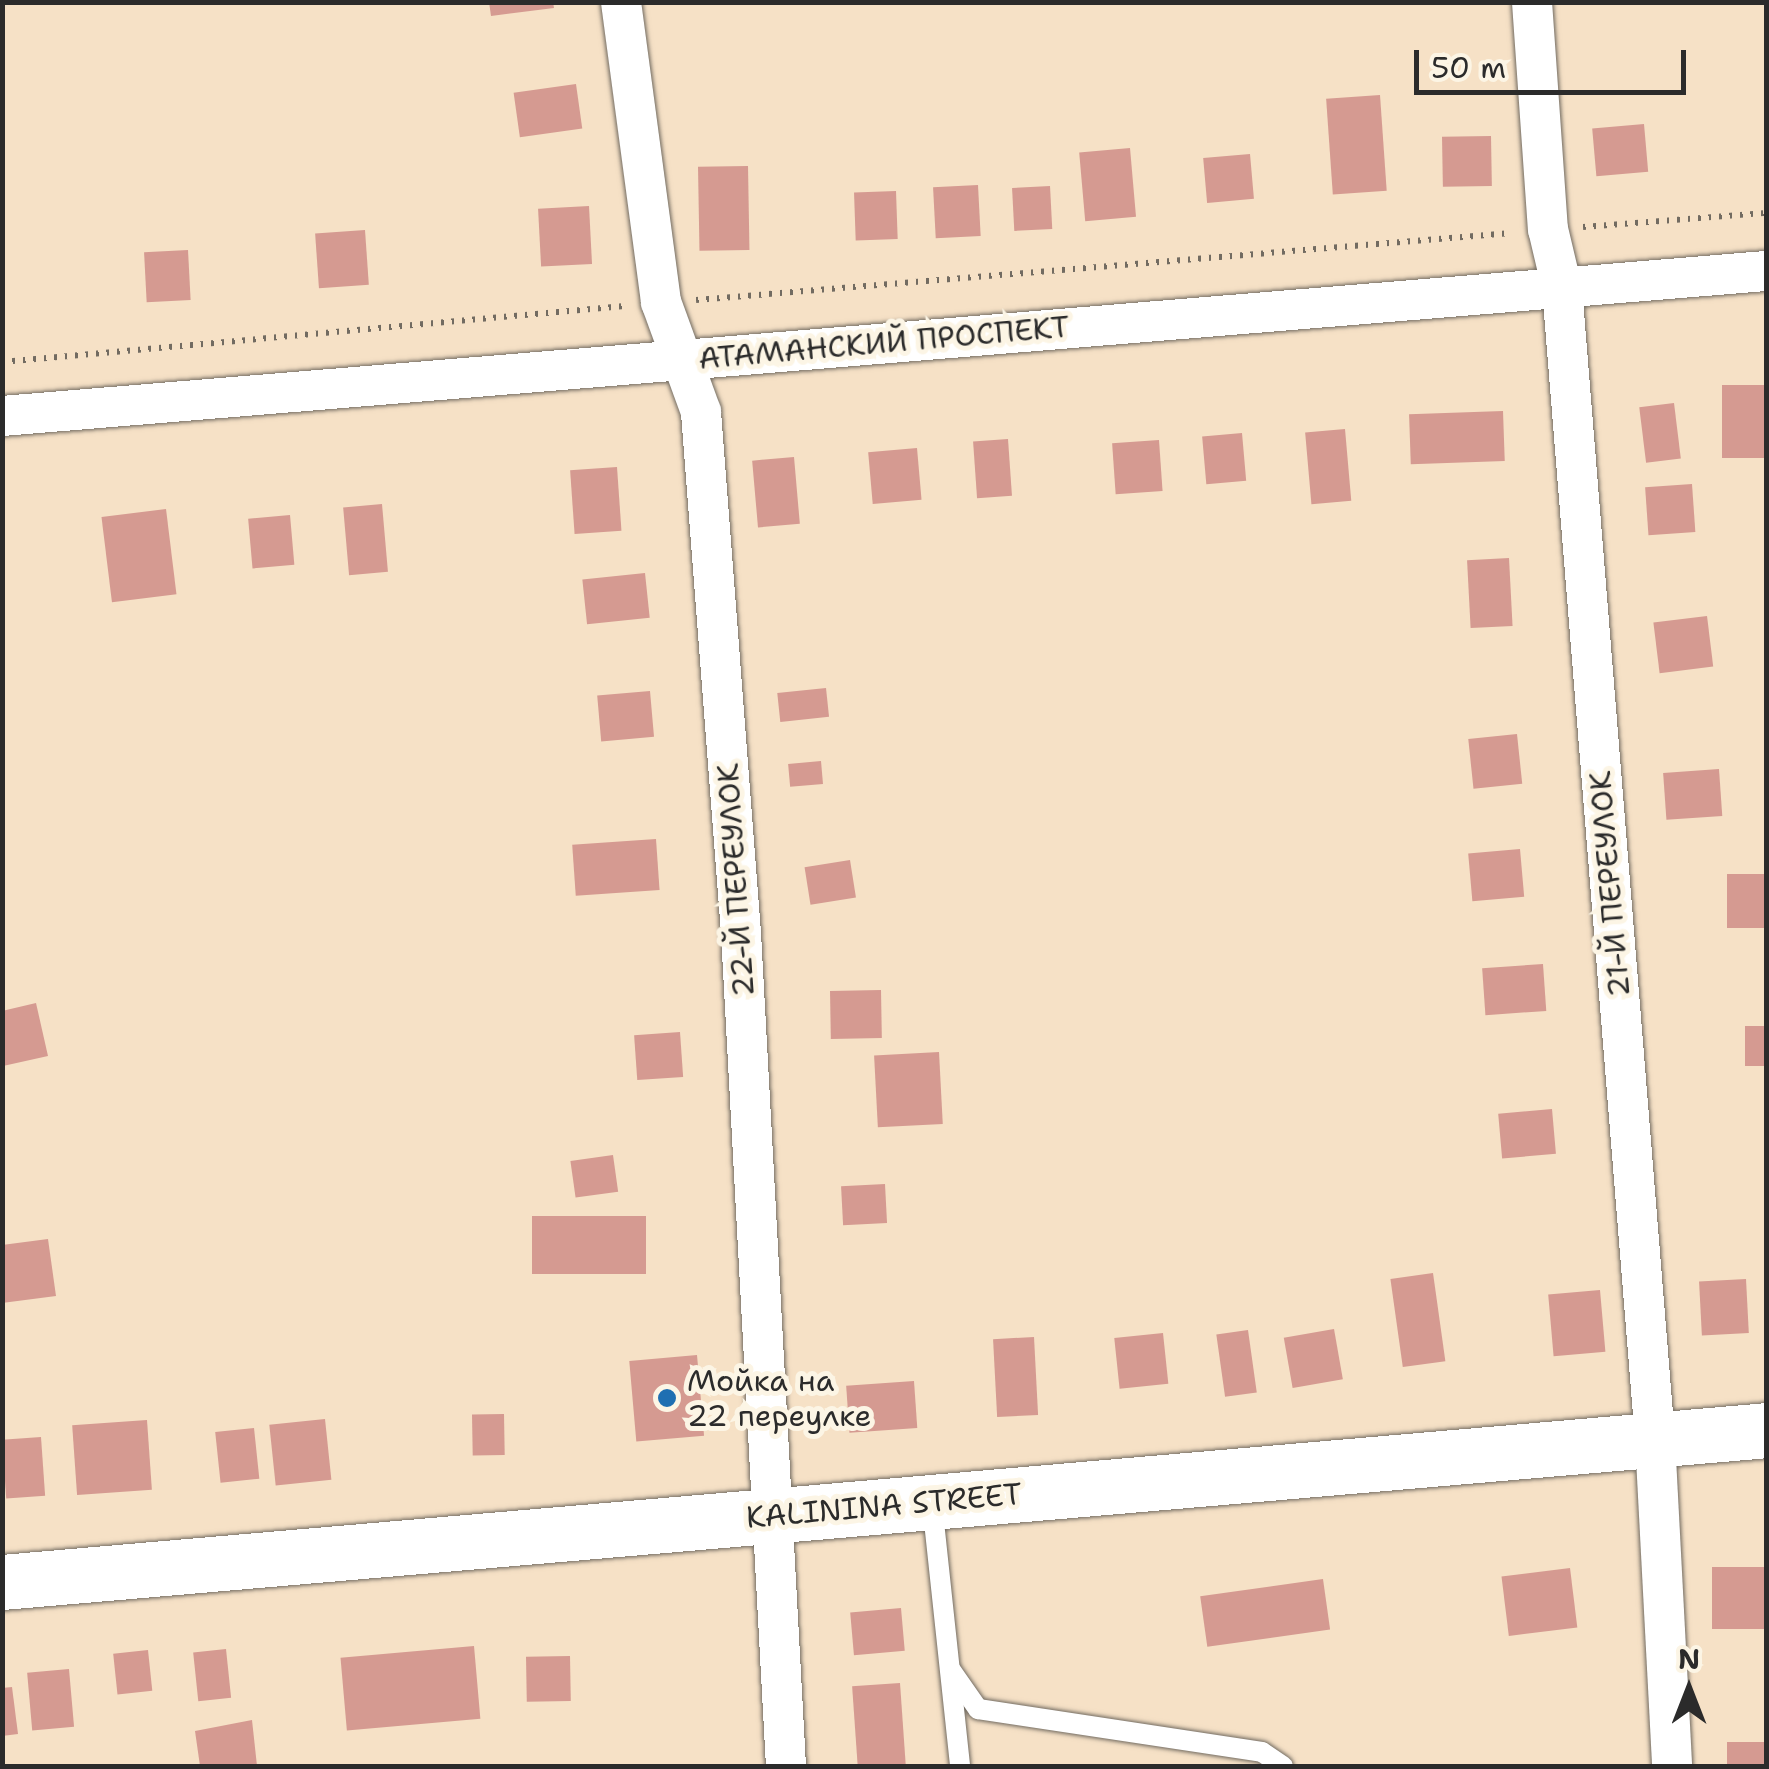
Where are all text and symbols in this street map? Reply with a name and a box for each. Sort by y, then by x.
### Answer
scale bar [1419,30,1692,92]
text: 50 m [1431,47,1506,88]
street label: АТАМАНСКИЙ ПРОСПЕКТ [697,309,1071,377]
street label: 22-Й ПЕРЕУЛОК [710,762,762,998]
street label: 21-Й ПЕРЕУЛОК [1582,769,1638,999]
place label: Мойка на 22 переулке [687,1363,871,1434]
marker: Мойка на 22 переулке [656,1387,678,1409]
street label: KALININA STREET [745,1476,1023,1536]
north arrow [1639,1639,1739,1739]
text: N [1678,1640,1700,1678]

